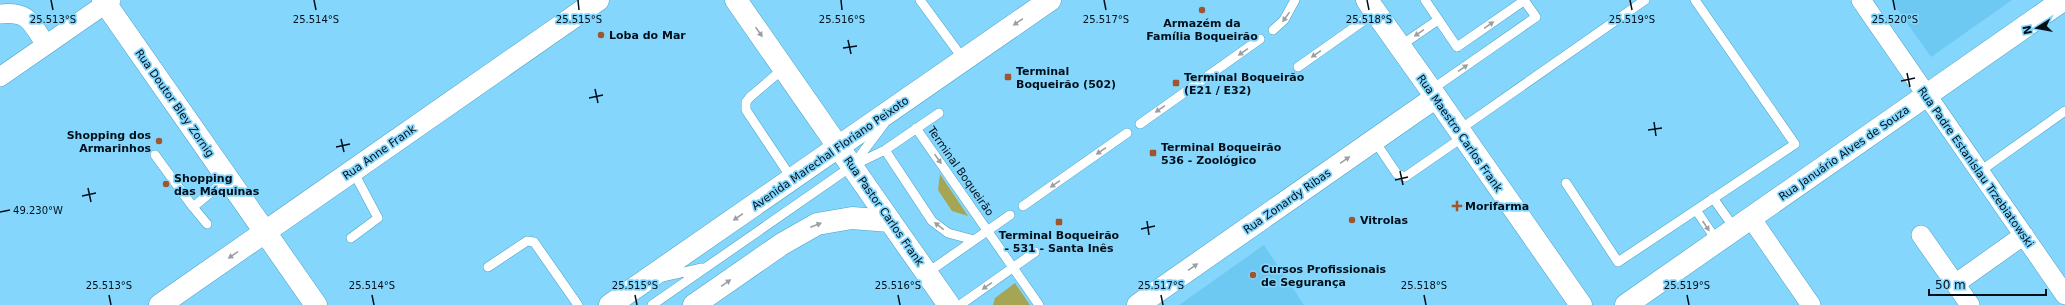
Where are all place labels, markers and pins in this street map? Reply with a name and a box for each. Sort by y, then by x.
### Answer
marker: Armazém da Família Boqueirão [1197,5,1207,15]
place label: Armazém da Família Boqueirão [1146,17,1258,43]
place label: Loba do Mar [609,29,686,42]
marker: Loba do Mar [596,30,606,40]
place label: Terminal Boqueirão (502) [1016,65,1116,91]
place label: Terminal Boqueirão (E21 / E32) [1184,71,1305,97]
marker: Terminal Boqueirão (502) [1003,72,1013,82]
marker: Terminal Boqueirão (E21 / E32) [1171,78,1181,88]
place label: Shopping dos Armarinhos [67,129,151,155]
marker: Shopping dos Armarinhos [154,136,164,146]
place label: Terminal Boqueirão 536 - Zoológico [1161,141,1282,167]
marker: Terminal Boqueirão 536 - Zoológico [1148,148,1158,158]
place label: Shopping das Máquinas [174,172,260,198]
marker: Shopping das Máquinas [161,179,171,189]
place label: Morifarma [1465,200,1529,213]
marker: Morifarma [1452,201,1462,211]
place label: Vitrolas [1360,214,1409,227]
marker: Vitrolas [1347,215,1357,225]
marker: Terminal Boqueirão - 531 - Santa Inês [1054,217,1064,227]
place label: Terminal Boqueirão - 531 - Santa Inês [999,229,1120,255]
place label: Cursos Profissionais de Segurança [1261,263,1386,289]
marker: Cursos Profissionais de Segurança [1248,270,1258,280]

